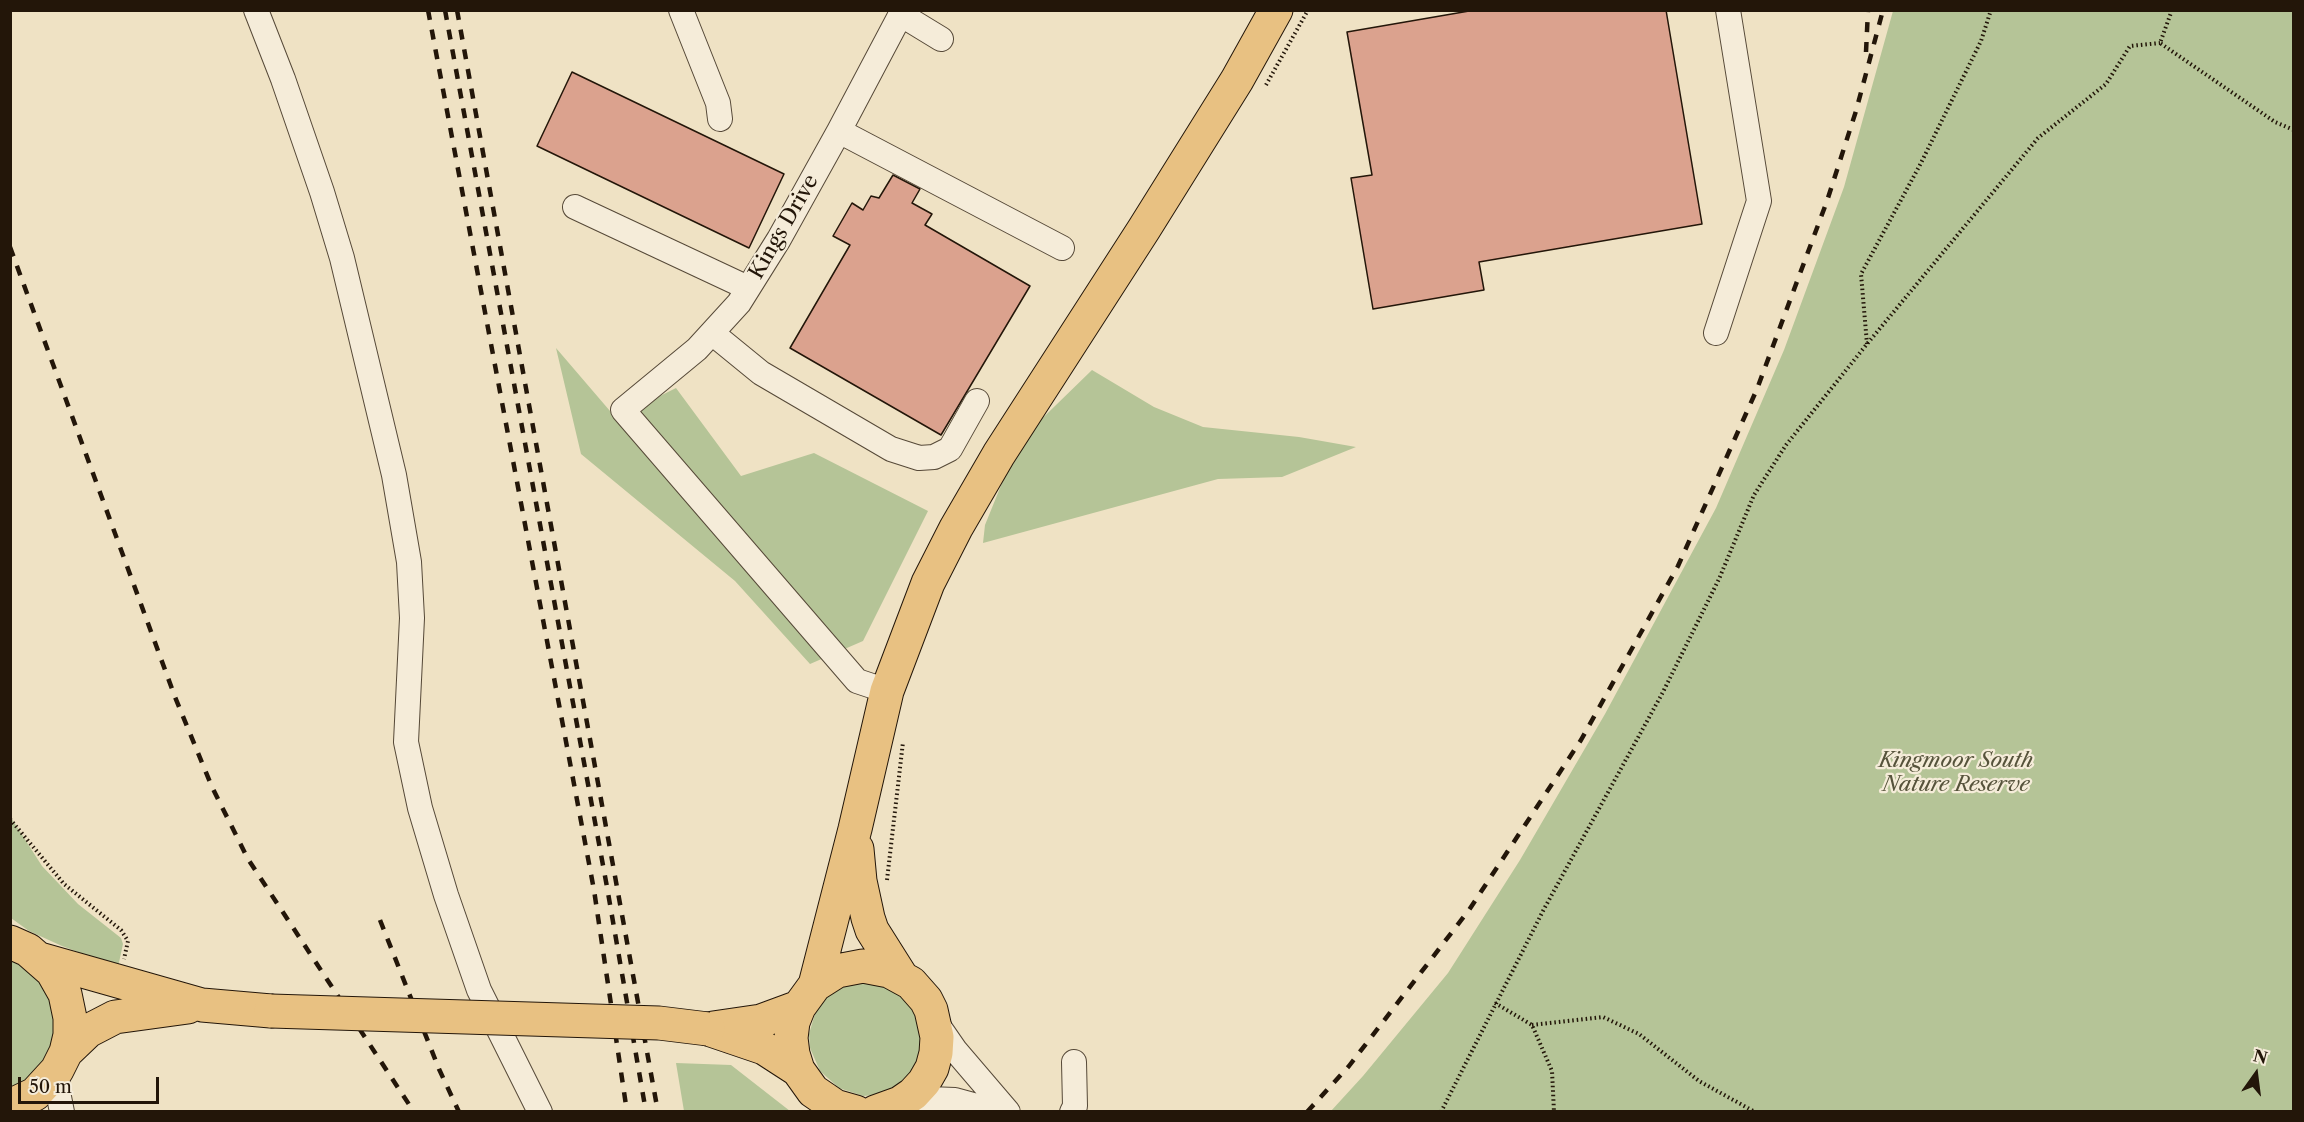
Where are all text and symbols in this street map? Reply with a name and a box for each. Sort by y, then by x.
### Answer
street label: Kings Drive [744,170,824,284]
park label: Kingmoor South Nature Reserve [1879,748,2033,798]
north arrow [2226,1044,2286,1104]
text: N [2251,1045,2270,1068]
scale bar [21,1065,162,1103]
text: 50 m [29,1076,72,1098]

